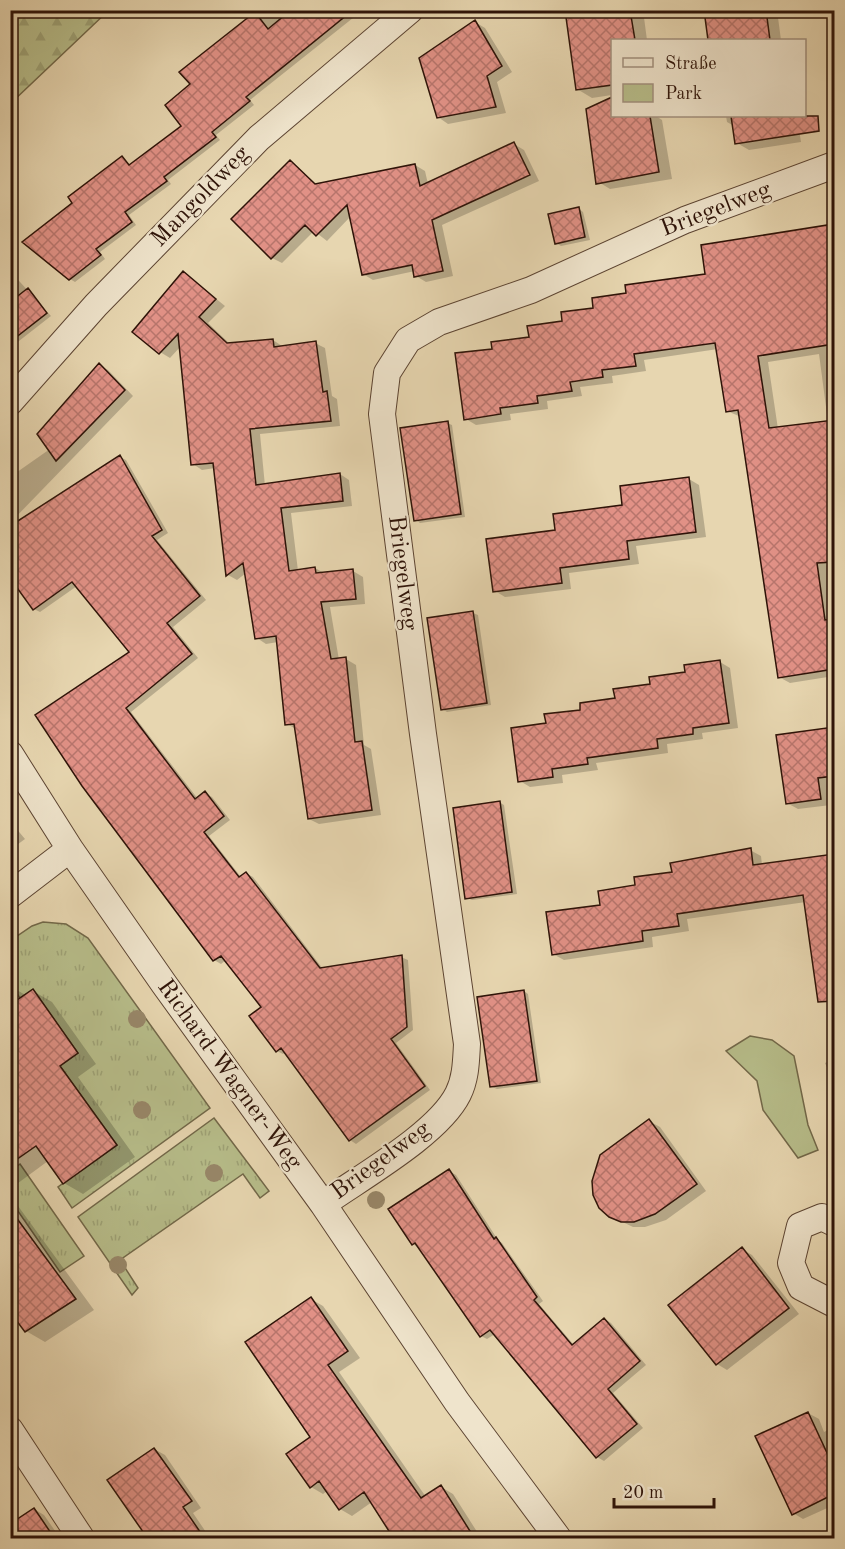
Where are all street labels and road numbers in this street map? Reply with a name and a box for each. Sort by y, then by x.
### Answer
street label: Mangoldweg [147,142,255,252]
street label: Briegelweg [658,178,774,242]
street label: Briegelweg [383,514,421,632]
street label: Richard-Wagner-Weg [152,975,306,1175]
street label: Briegelweg [327,1117,435,1205]

